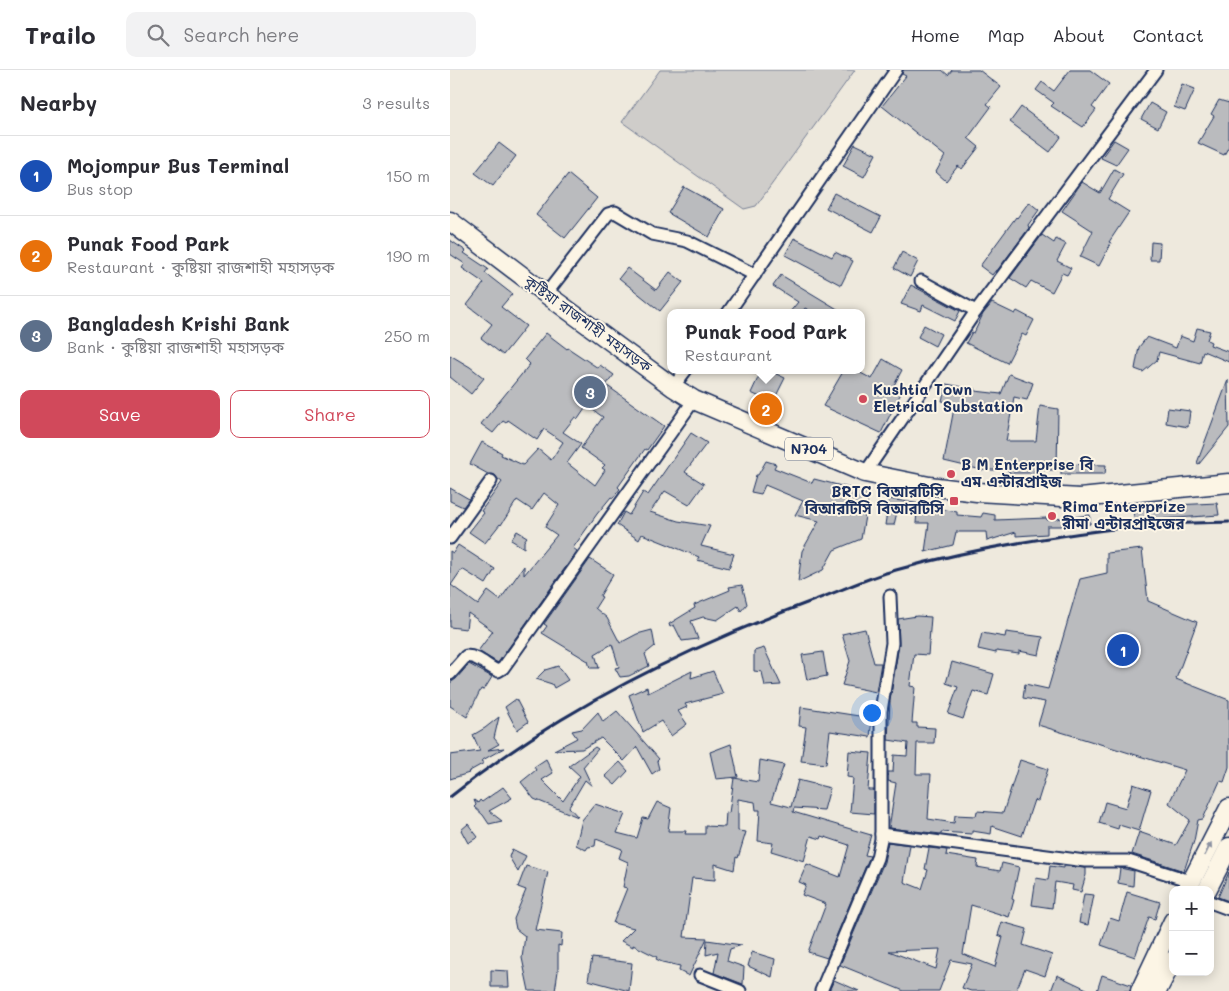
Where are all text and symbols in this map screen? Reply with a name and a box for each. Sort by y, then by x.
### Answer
search box [126,12,476,57]
text: Trailo [25,19,96,50]
icon: search [144,21,172,49]
text: Search here [184,22,299,47]
text: Home [911,23,960,47]
text: Map [988,23,1024,47]
text: About [1052,23,1105,47]
text: Contact [1133,23,1204,47]
text: Nearby [20,89,97,116]
text: 3 results [362,92,430,113]
text: Mojompur Bus Terminal [67,153,289,178]
text: 1 [32,165,40,186]
text: 150 m [386,165,430,186]
text: Bus stop [67,178,133,199]
text: Punak Food Park [67,231,229,256]
text: 2 [32,245,40,266]
text: 190 m [386,245,430,266]
text: Restaurant · কুষ্টিয়া রাজশাহী মহাসড়ক [67,256,334,277]
street label: কুষ্টিয়া রাজশাহী মহাসড়ক [520,270,657,377]
popup [667,309,865,374]
text: Bangladesh Krishi Bank [67,311,290,336]
text: Punak Food Park [685,319,847,344]
text: 3 [31,325,41,346]
text: 250 m [384,325,430,346]
text: Bank · কুষ্টিয়া রাজশাহী মহাসড়ক [67,336,284,357]
text: Restaurant [685,344,772,365]
pin: 3 [574,373,606,411]
place label: Kushtia Town Eletrical Substation [873,379,1023,416]
button: Save [20,390,220,438]
button: Share [230,390,430,438]
pin: 2 [750,390,782,428]
marker: Kushtia Town Eletrical Substation [857,393,869,405]
road number: N704 [785,438,833,460]
place label: B M Enterprise বি এম এন্টারপ্রাইজ [961,454,1094,491]
marker: B M Enterprise বি এম এন্টারপ্রাইজ [945,468,957,480]
place label: BRTC বিআরটিসি বিআরটিসি বিআরটিসি [804,481,944,518]
marker: BRTC বিআরটিসি বিআরটিসি বিআরটিসি [948,495,960,507]
place label: Rima Enterprize রীমা এন্টারপ্রাইজের [1061,496,1185,533]
marker: Rima Enterprize রীমা এন্টারপ্রাইজের [1046,510,1058,522]
pin: 1 [1107,631,1139,669]
your location [859,700,885,726]
one-way arrow [1204,841,1212,856]
map controls [1169,886,1214,976]
button: + [1169,886,1214,931]
button: − [1169,931,1214,976]

